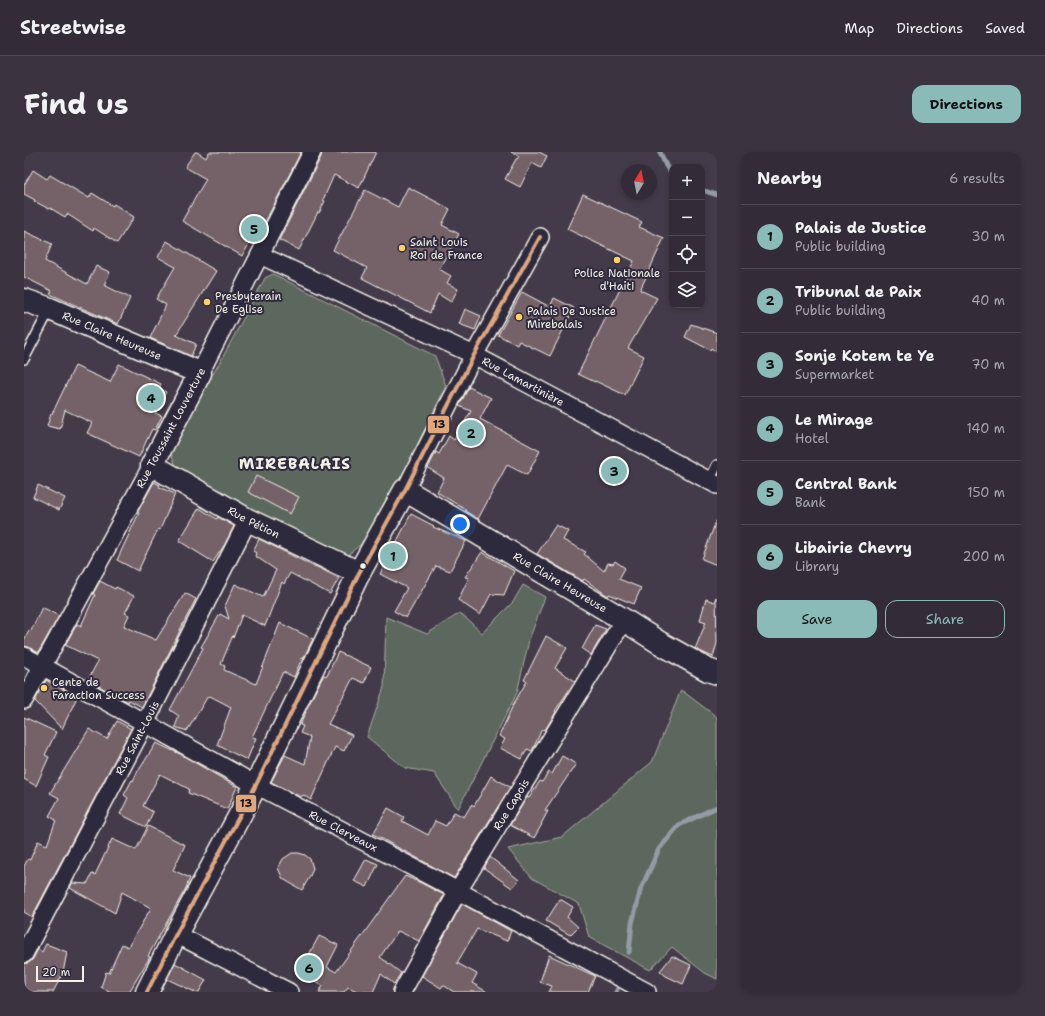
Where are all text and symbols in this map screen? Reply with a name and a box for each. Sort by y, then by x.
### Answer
text: Streetwise [20,15,126,40]
text: Map [845,19,875,37]
text: Directions [897,19,963,37]
text: Saved [985,19,1025,37]
text: Find us [24,85,129,123]
button: Directions [912,85,1021,123]
north arrow [621,164,657,200]
map controls [669,164,705,308]
button: + [669,164,705,200]
text: Nearby [757,167,822,189]
text: 6 results [949,170,1005,187]
button: − [669,200,705,236]
pin: 5 [241,214,267,244]
text: Palais de Justice [795,218,927,238]
text: 1 [767,228,773,245]
text: 30 m [971,228,1005,245]
place label: Saint Louis Roi de France [410,235,483,263]
button: locate [669,236,705,272]
text: Public building [795,238,886,255]
marker: Saint Louis Roi de France [397,243,407,253]
marker: Police Nationale d'Haiti [612,255,622,265]
place label: Police Nationale d'Haiti [574,266,660,294]
button: layers [669,272,705,308]
text: Tribunal de Paix [795,282,921,302]
place label: Presbyterain De Eglise [215,289,281,317]
text: 2 [765,292,775,309]
text: 40 m [971,292,1005,309]
marker: Presbyterain De Eglise [202,297,212,307]
text: Public building [795,302,886,319]
place label: Palais De Justice Mirebalais [527,304,616,332]
street label: Rue Claire Heureuse [60,308,164,363]
marker: Palais De Justice Mirebalais [514,312,524,322]
text: Sonje Kotem te Ye [795,346,934,366]
street label: Rue Lamartinière [479,353,567,409]
text: 3 [765,356,775,373]
text: 70 m [971,356,1005,373]
street label: Rue Toussaint Louverture [133,365,209,491]
text: Supermarket [795,366,874,383]
pin: 4 [138,383,164,413]
text: Le Mirage [795,410,873,430]
line badge: 13 [427,415,450,434]
text: 13 [433,417,446,432]
pin: 2 [458,418,484,448]
text: 4 [765,420,775,437]
text: 140 m [966,420,1005,437]
text: Hotel [795,430,829,447]
district label: MIREBALAIS [239,454,351,474]
pin: 3 [601,456,627,486]
text: Central Bank [795,474,897,494]
text: 5 [766,484,774,501]
text: 150 m [967,484,1005,501]
text: Bank [795,494,826,511]
street label: Rue Pétion [225,502,282,542]
your location [450,514,470,534]
text: Libairie Chevry [795,538,912,558]
pin: 1 [380,541,406,571]
street label: Rue Claire Heureuse [510,548,610,616]
text: 6 [765,548,775,565]
text: 200 m [963,548,1005,565]
text: Library [795,558,839,575]
unlabelled marker [358,561,368,571]
button: Save [757,600,877,638]
button: Share [885,600,1005,638]
place label: Cente de Faraction Success [52,675,145,703]
marker: Cente de Faraction Success [39,683,49,693]
street label: Rue Saint-Louis [112,698,163,778]
street label: Rue Capois [489,776,533,833]
line badge: 13 [235,794,257,813]
text: 13 [240,796,253,811]
street label: Rue Clerveaux [306,807,380,855]
pin: 6 [296,953,322,983]
scale bar [36,964,84,983]
text: 20 m [42,965,70,980]

